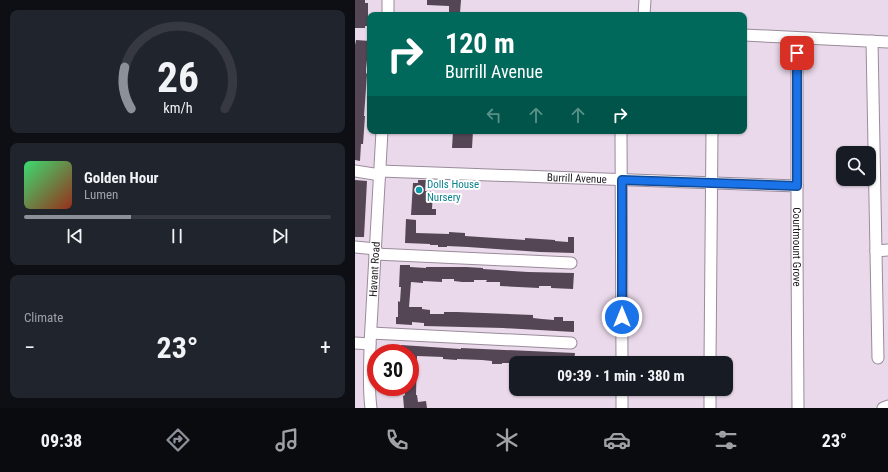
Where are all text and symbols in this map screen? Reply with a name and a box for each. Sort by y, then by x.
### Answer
text: 120 m [445,27,515,60]
icon: right [379,28,431,80]
pin [780,36,814,70]
icon: arrive [786,42,808,64]
text: 26 [156,53,199,102]
text: Burrill Avenue [445,61,543,82]
text: km/h [163,100,192,116]
icon: left [483,104,505,126]
icon: ahead [525,104,547,126]
icon: ahead [567,104,589,126]
icon: right [609,104,631,126]
map controls [836,146,876,186]
button: search [836,146,876,186]
text: Golden Hour [84,169,159,187]
street label: Burrill Avenue [547,171,607,186]
place label: Dolls House Nursery [427,178,479,204]
marker: Dolls House Nursery [414,185,424,195]
text: Lumen [84,187,118,202]
street label: Courtmount Grove [790,207,803,287]
icon: previous [64,225,86,247]
icon: pause [166,225,188,247]
icon: next [269,225,291,247]
street label: Havant Road [367,241,383,297]
position arrow [601,296,643,338]
text: Climate [24,310,63,325]
text: 23° [157,330,199,365]
text: − [24,335,35,360]
text: + [320,335,331,360]
speed limit sign: 30 [367,344,419,396]
text: 09:39 · 1 min · 380 m [557,367,685,385]
icon: directions [164,426,192,454]
icon: music [273,426,301,454]
icon: phone [383,426,411,454]
icon: climate [493,426,521,454]
icon: car [603,426,631,454]
icon: filters [712,426,740,454]
text: 09:38 [41,430,82,451]
text: 23° [822,430,847,451]

